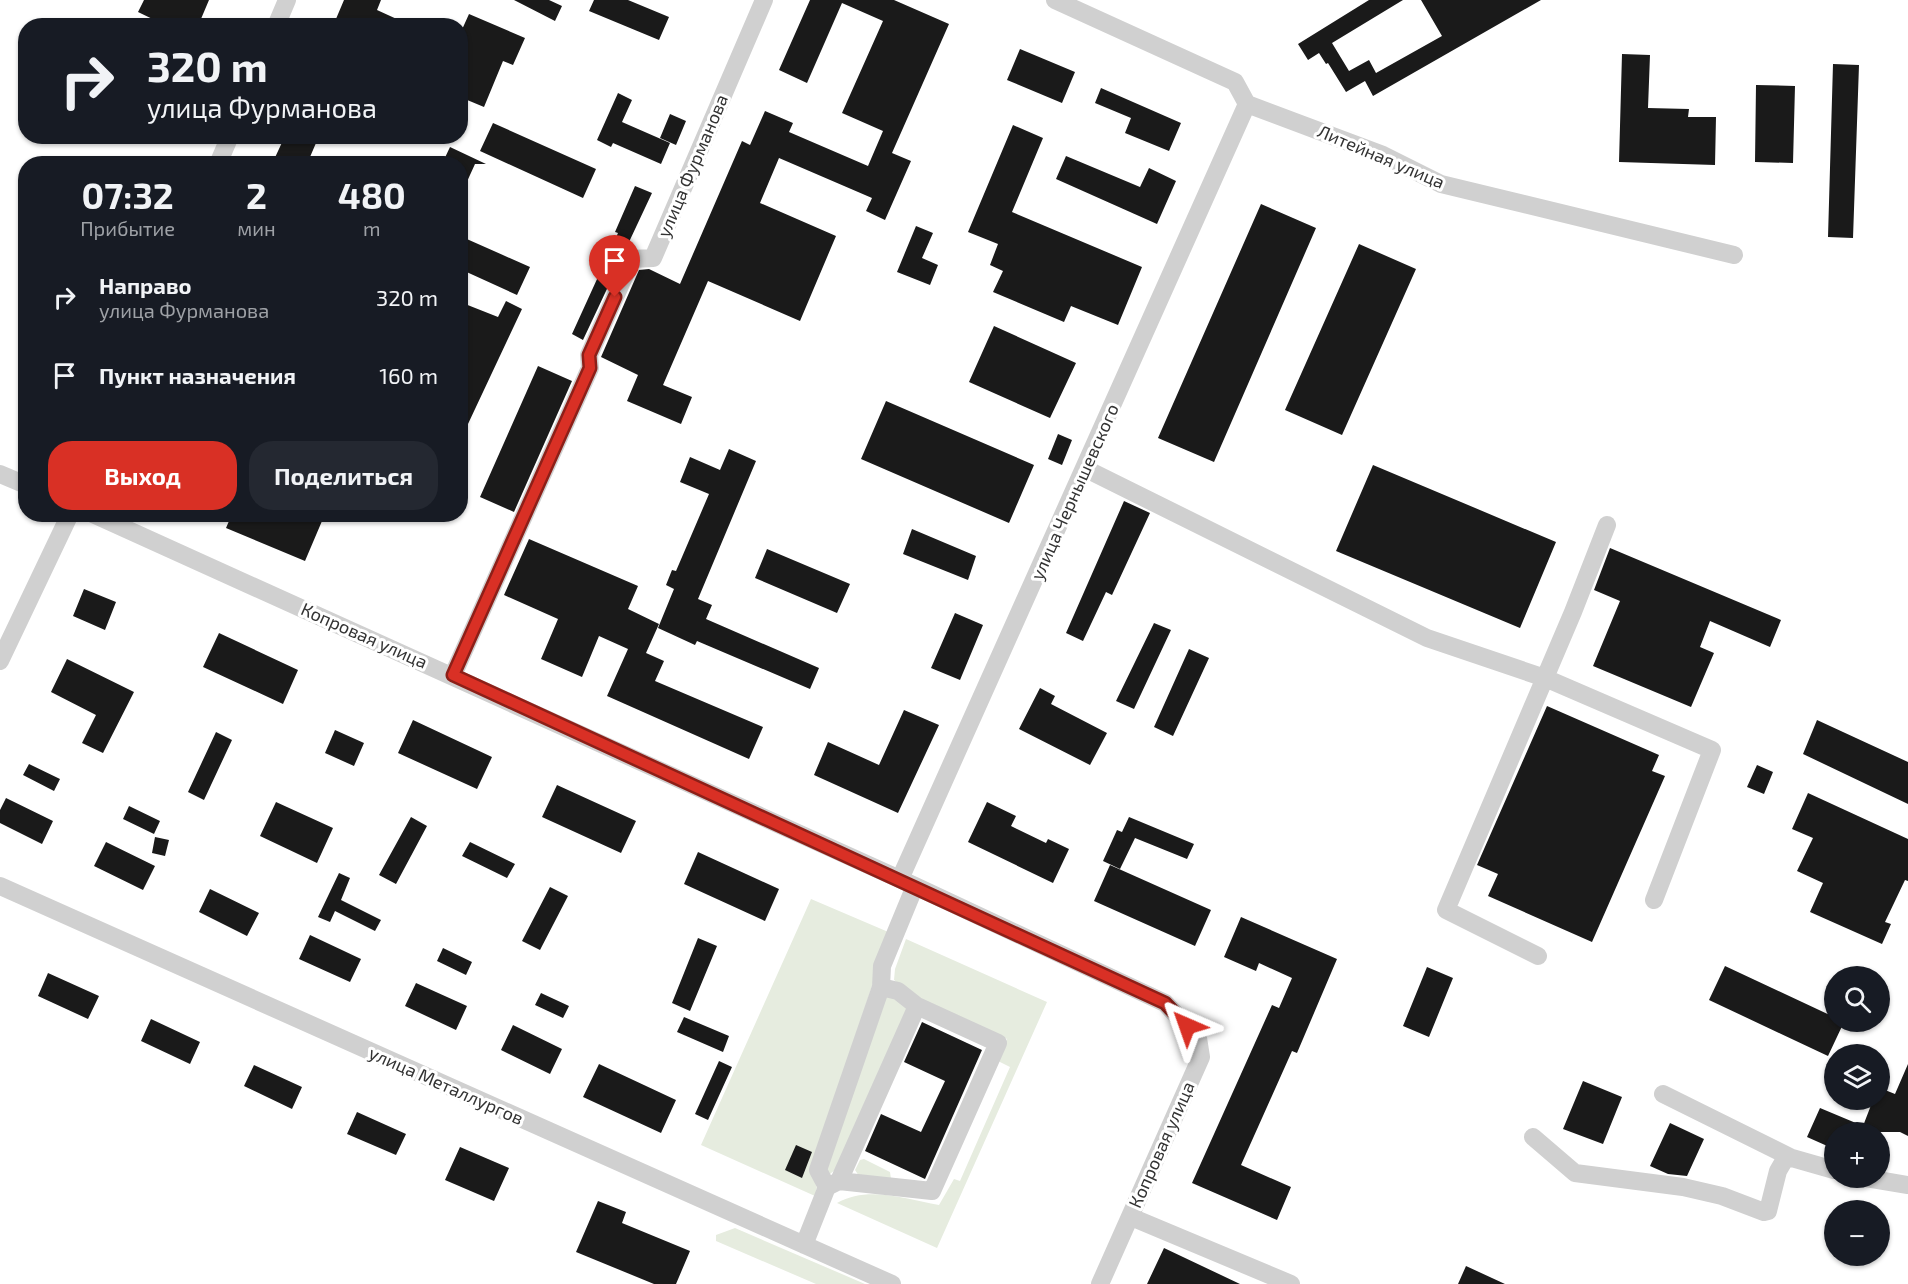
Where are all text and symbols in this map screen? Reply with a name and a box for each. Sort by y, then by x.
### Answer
text: 320 m [147,40,268,90]
icon: right [48,42,126,120]
text: улица Фурманова [147,91,377,123]
street label: улица Фурманова [652,91,732,240]
street label: Литейная улица [1315,119,1448,193]
text: 07:32 [81,173,174,216]
text: 2 [246,173,267,216]
text: 480 [338,173,406,216]
text: Прибытие [80,216,175,240]
text: мин [237,216,276,240]
text: m [363,216,381,240]
pin [589,235,640,297]
icon: arrive [598,244,631,277]
text: Направо [99,272,192,298]
icon: right [48,281,81,314]
text: 320 m [376,284,438,310]
text: улица Фурманова [99,298,269,322]
icon: arrive [48,359,81,392]
text: Пункт назначения [99,362,296,388]
text: 160 m [379,362,438,388]
street label: улица Чернышевского [1025,400,1123,583]
button: Выход [48,441,237,510]
button: Поделиться [249,441,438,510]
street label: Копровая улица [298,597,431,673]
map controls [1824,966,1890,1266]
button: search [1824,966,1890,1032]
position arrow [1155,994,1219,1058]
street label: улица Металлургов [366,1041,527,1129]
button: layers [1824,1044,1890,1110]
street label: Копровая улица [1123,1078,1199,1211]
button: + [1824,1122,1890,1188]
button: − [1824,1200,1890,1266]

